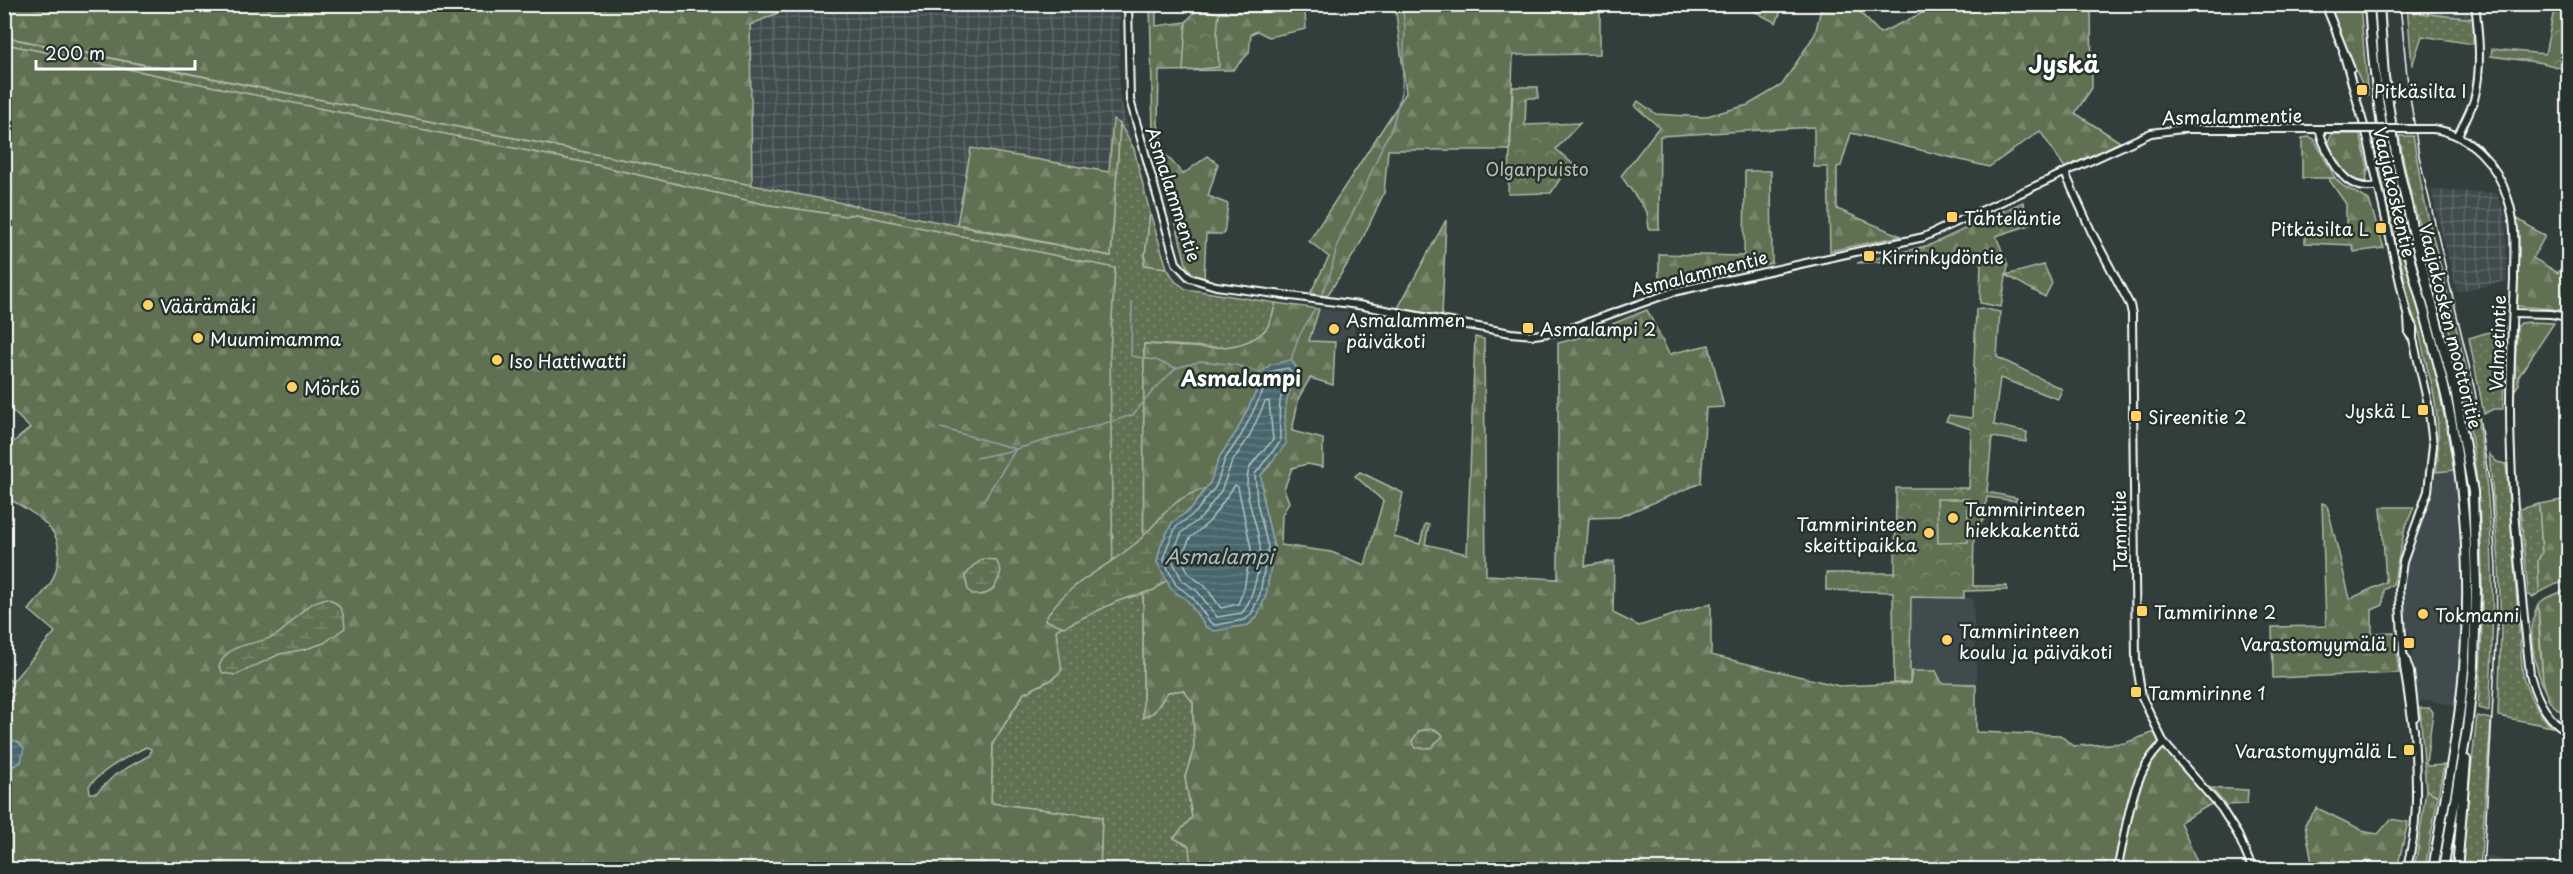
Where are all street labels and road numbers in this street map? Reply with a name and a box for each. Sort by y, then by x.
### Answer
street label: Asmalammentie [2162,101,2302,131]
street label: Asmalammentie [1139,123,1209,265]
street label: Vaajakoskentie [2367,124,2423,260]
street label: Vaajakosken moottoritie [2412,220,2490,432]
street label: Asmalammentie [1628,243,1770,303]
street label: Valmetintie [2482,295,2512,391]
street label: Tammitie [2105,490,2133,572]

